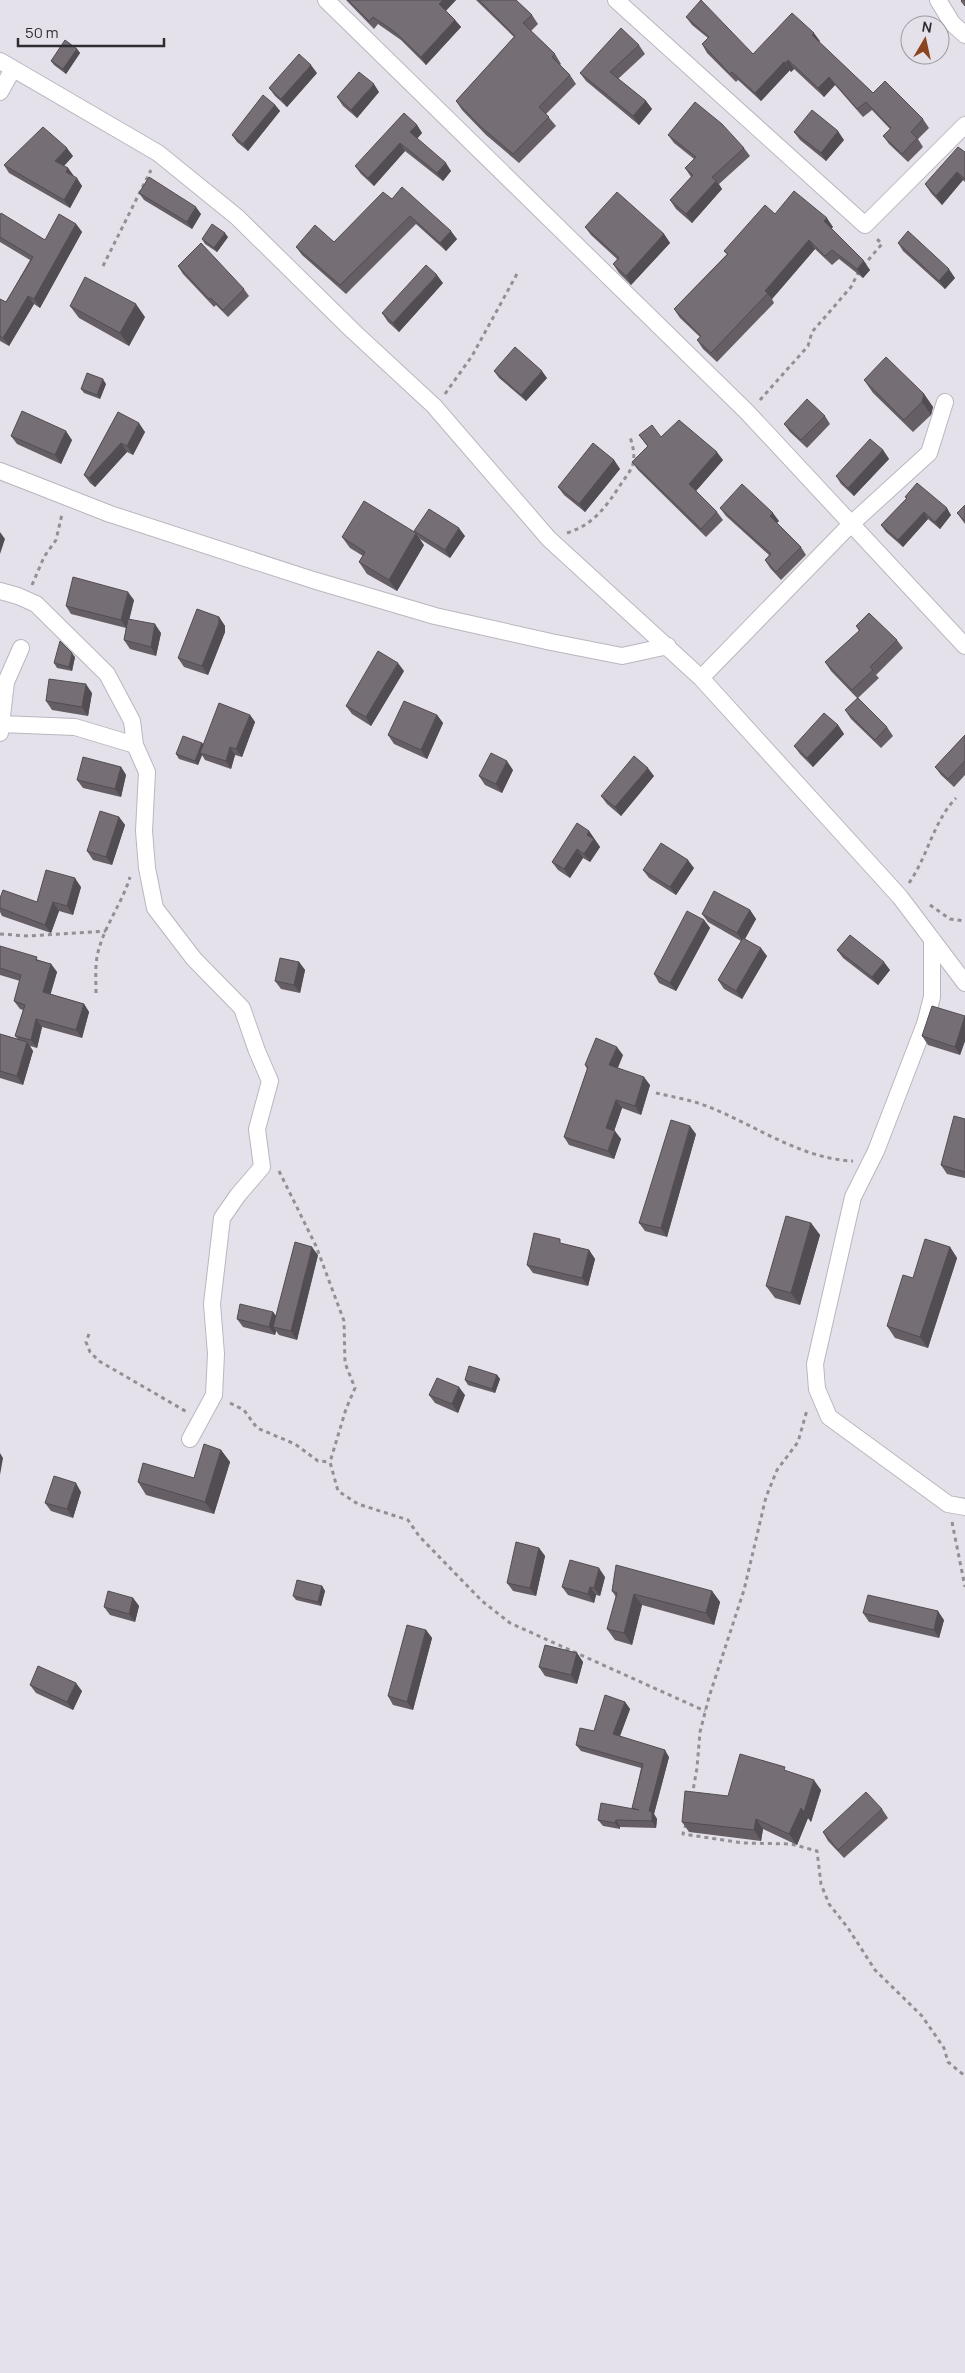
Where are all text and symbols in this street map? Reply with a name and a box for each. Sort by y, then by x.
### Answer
scale bar [18,15,164,47]
north arrow [900,15,950,65]
text: N [921,16,934,37]
text: 50 m [25,22,59,43]

